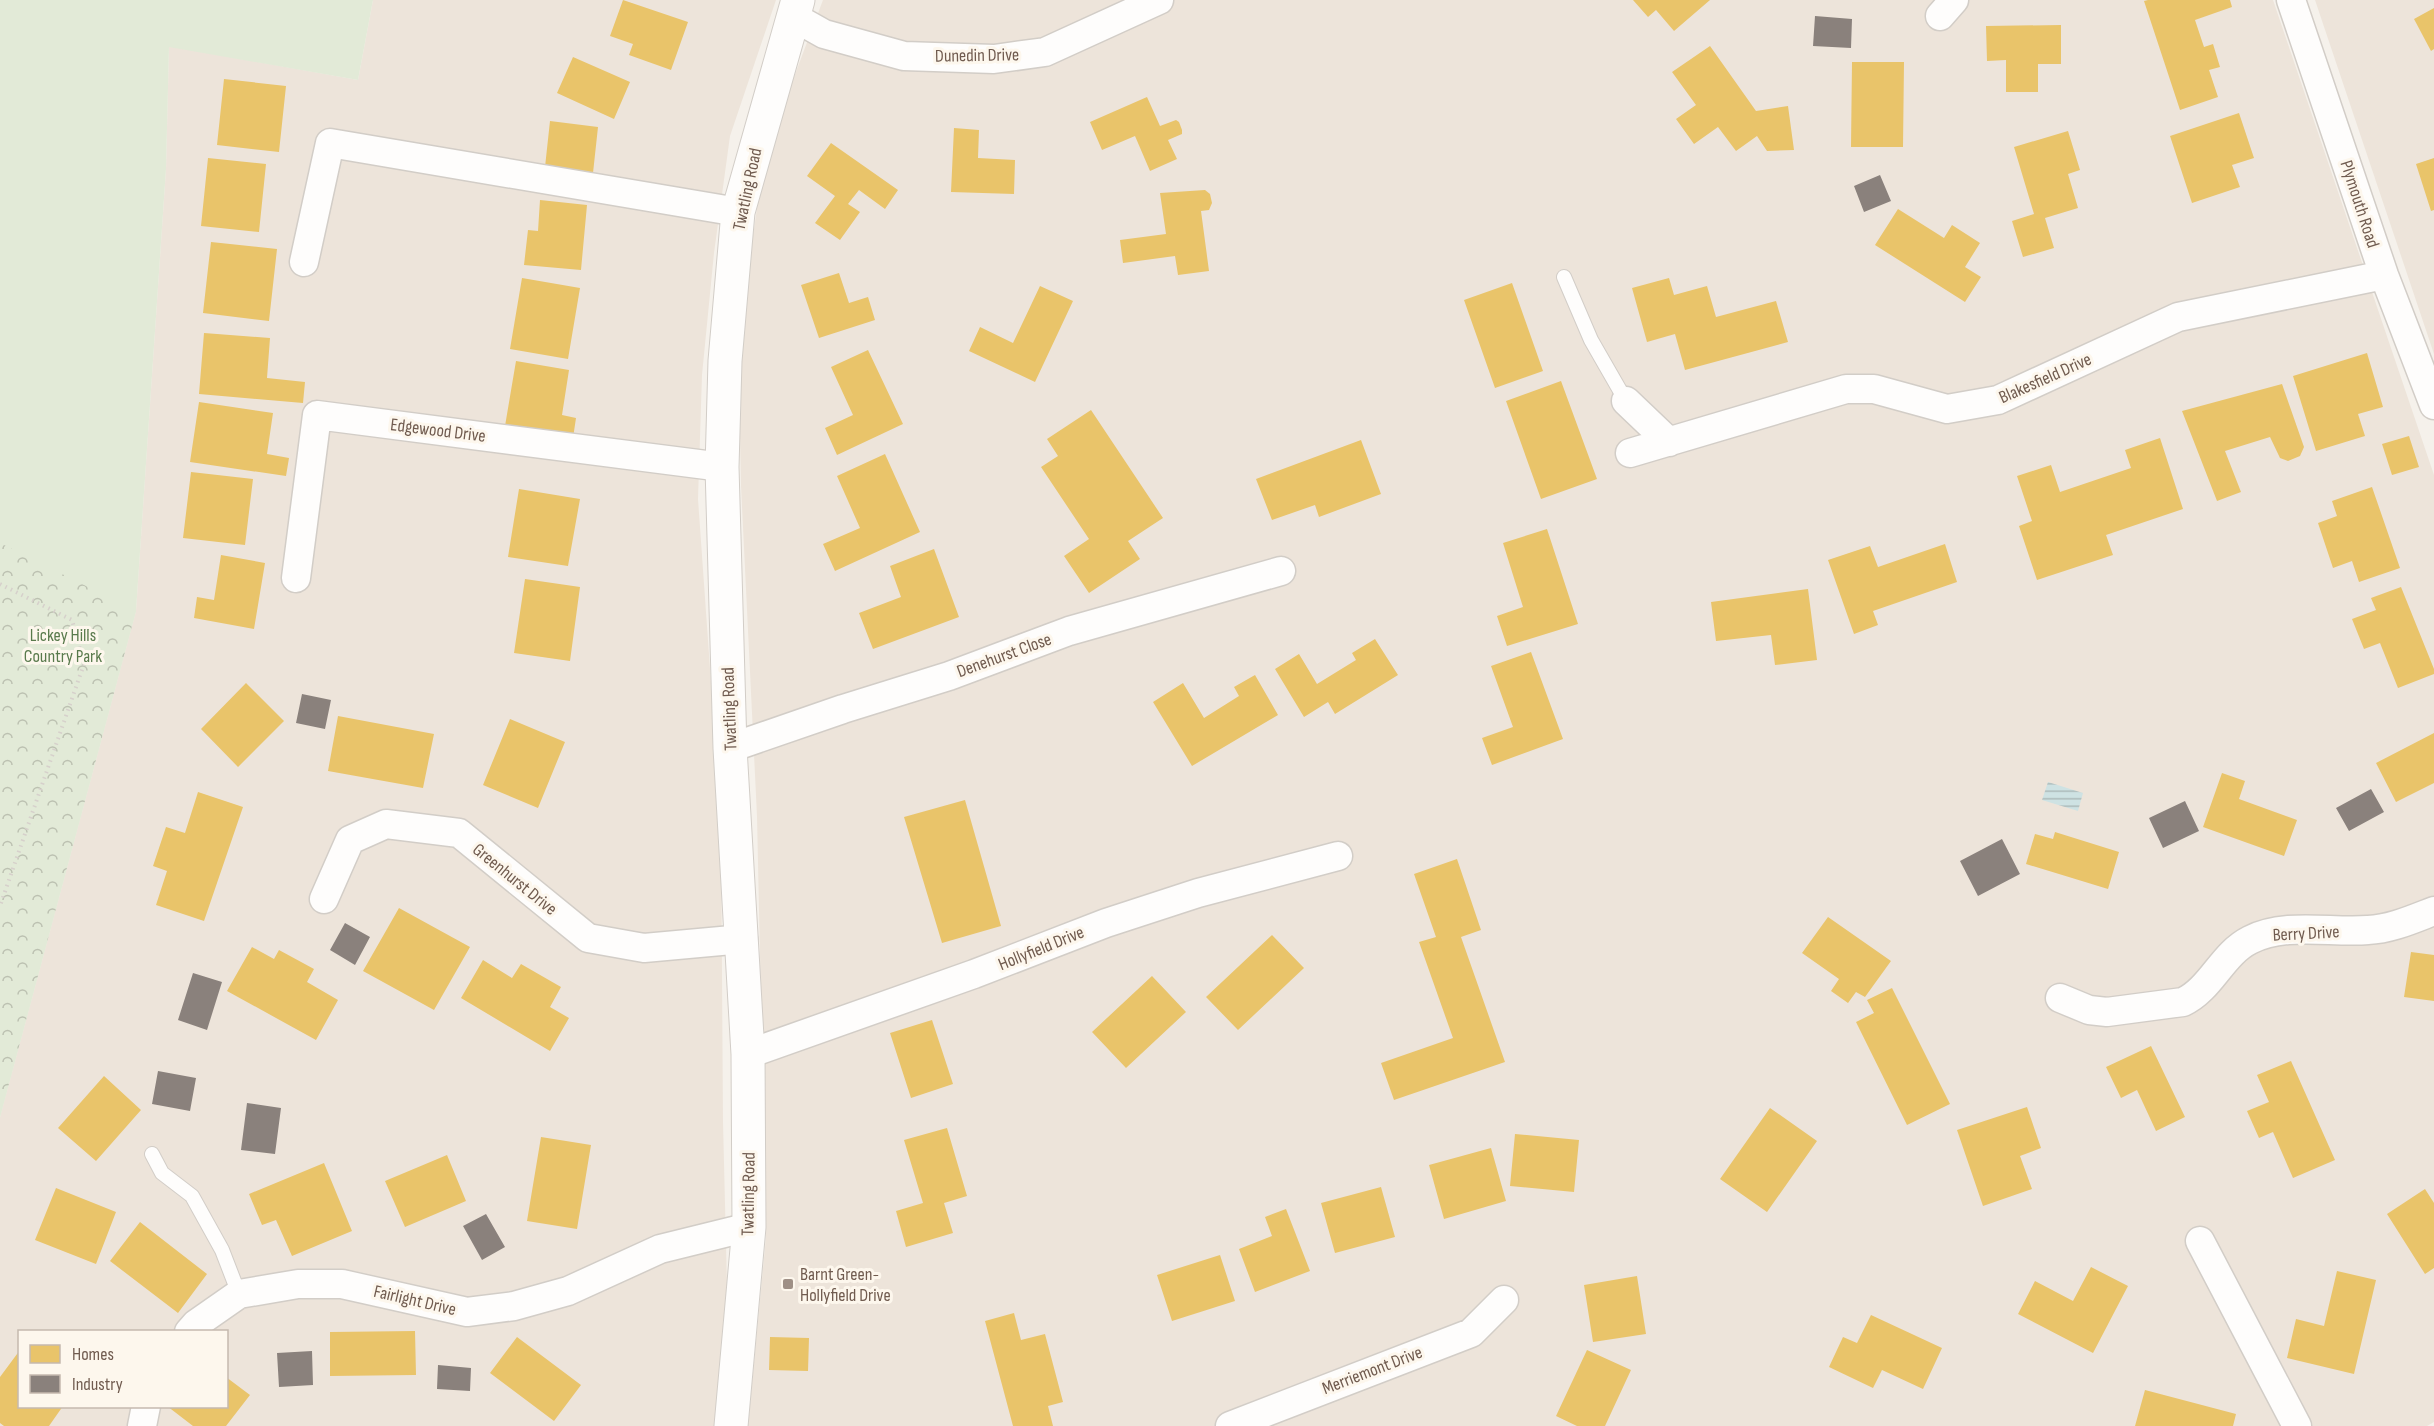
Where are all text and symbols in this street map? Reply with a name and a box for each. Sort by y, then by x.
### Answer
street label: Dunedin Drive [935,44,1019,67]
street label: Twatling Road [729,146,766,232]
street label: Plymouth Road [2336,158,2383,250]
street label: Blakesfield Drive [1996,349,2095,408]
street label: Edgewood Drive [389,414,487,447]
park label: Lickey Hills Country Park [24,625,102,667]
street label: Denehurst Close [954,629,1054,682]
street label: Twatling Road [718,667,741,751]
street label: Greenhurst Drive [468,839,561,920]
street label: Berry Drive [2272,921,2340,946]
street label: Hollyfield Drive [995,922,1087,975]
street label: Twatling Road [737,1152,760,1236]
place label: Barnt Green- Hollyfield Drive [800,1264,891,1306]
marker: Barnt Green- Hollyfield Drive [781,1277,795,1291]
street label: Fairlight Drive [372,1281,458,1320]
legend [18,1330,228,1408]
street label: Merriemont Drive [1319,1342,1425,1399]
text: Homes [72,1344,114,1365]
text: Industry [72,1374,123,1395]

